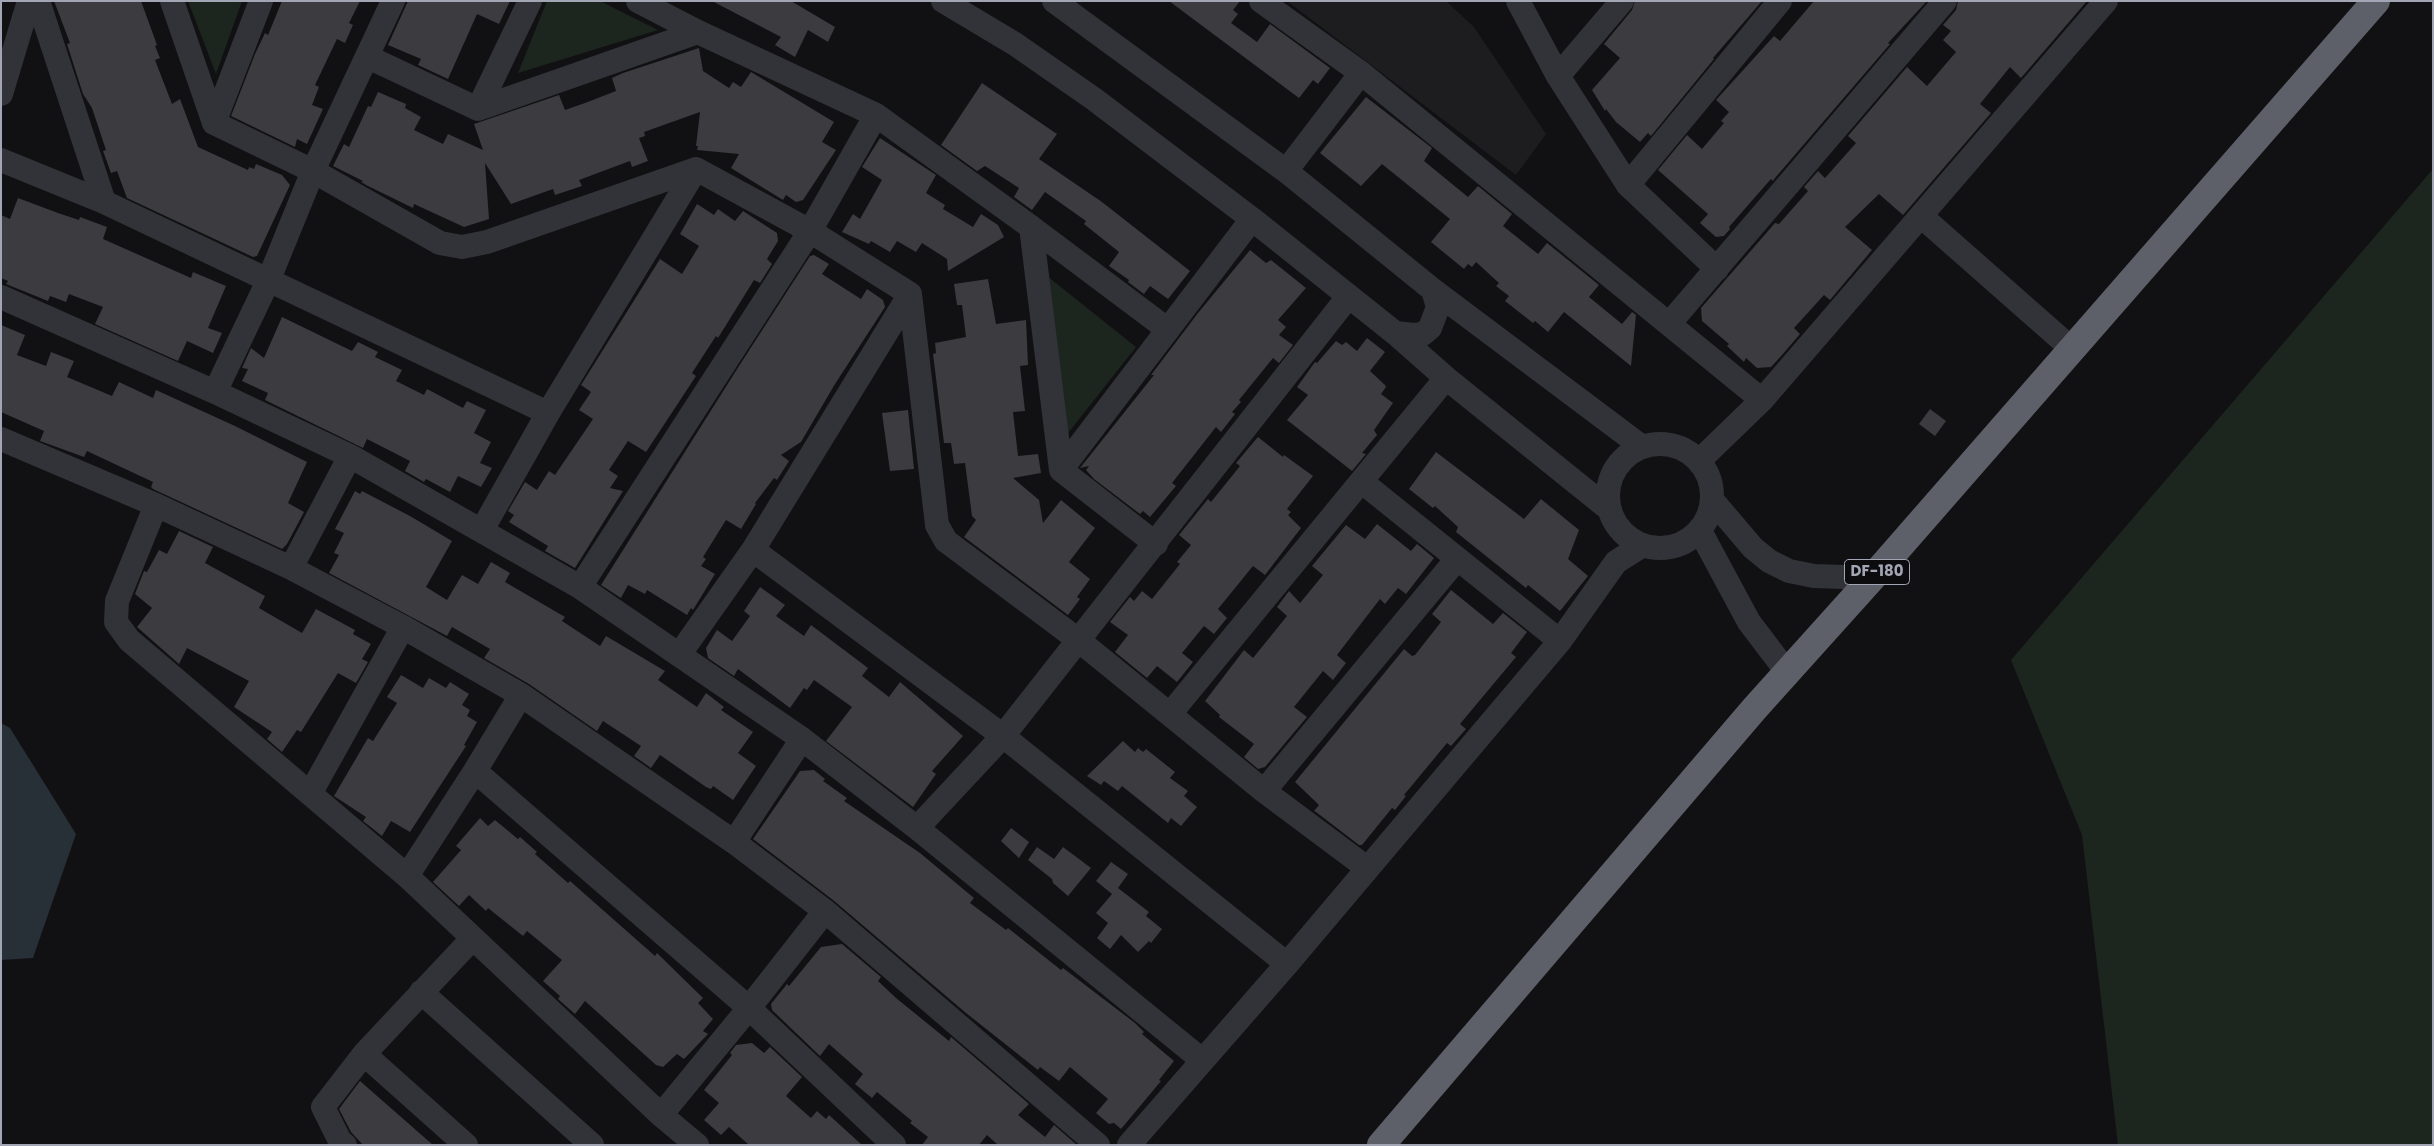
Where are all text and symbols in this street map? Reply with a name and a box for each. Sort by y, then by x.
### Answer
road number: DF-180 [1844,560,1910,584]

